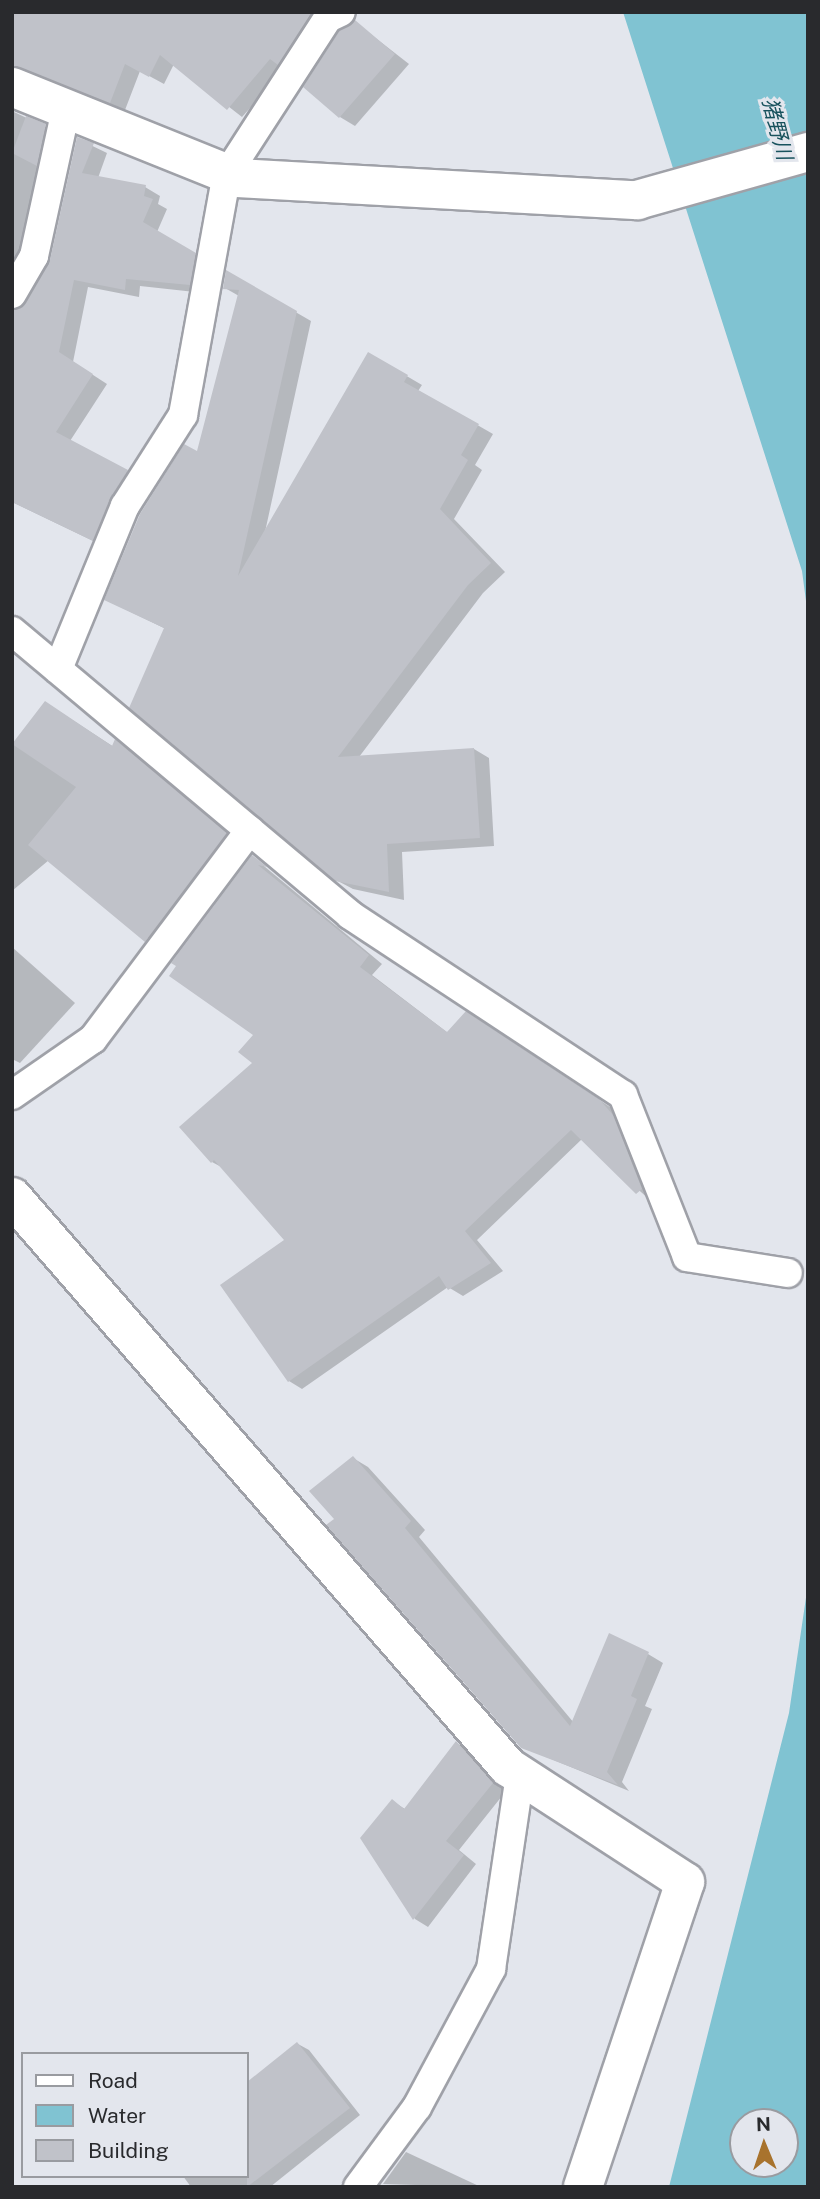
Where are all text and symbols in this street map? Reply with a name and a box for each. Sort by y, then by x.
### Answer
water label: 猪野川 [757,95,797,163]
legend [21,2052,248,2178]
text: Road [88,2068,138,2093]
text: Water [88,2103,146,2128]
north arrow [729,2108,799,2178]
text: N [756,2113,771,2135]
text: Building [88,2138,169,2163]

